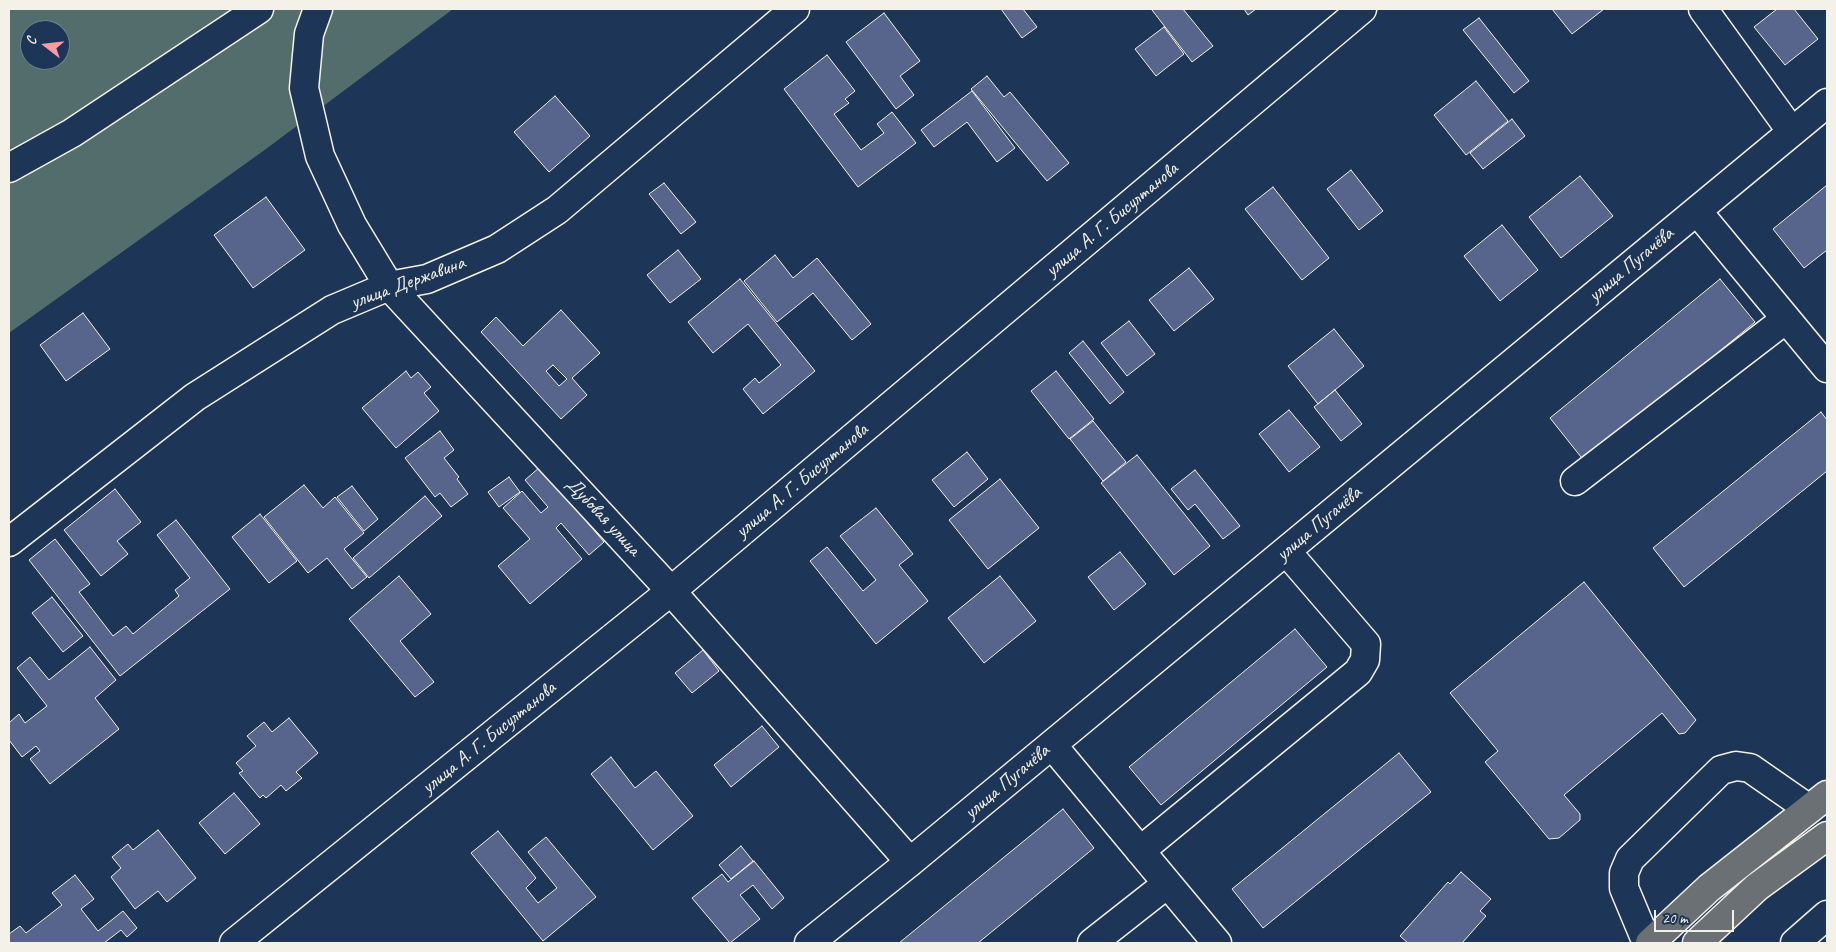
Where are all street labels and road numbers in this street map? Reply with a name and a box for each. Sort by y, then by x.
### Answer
street label: улица А. Г. Бисултанова [1041,157,1183,283]
street label: улица Пугачёва [1583,222,1679,308]
street label: улица Державина [347,251,469,315]
street label: улица А. Г. Бисултанова [731,418,873,544]
street label: Дубовая улица [560,473,646,561]
street label: улица Пугачёва [1271,481,1367,567]
street label: улица А. Г. Бисултанова [417,676,561,800]
street label: улица Пугачёва [959,739,1055,825]

